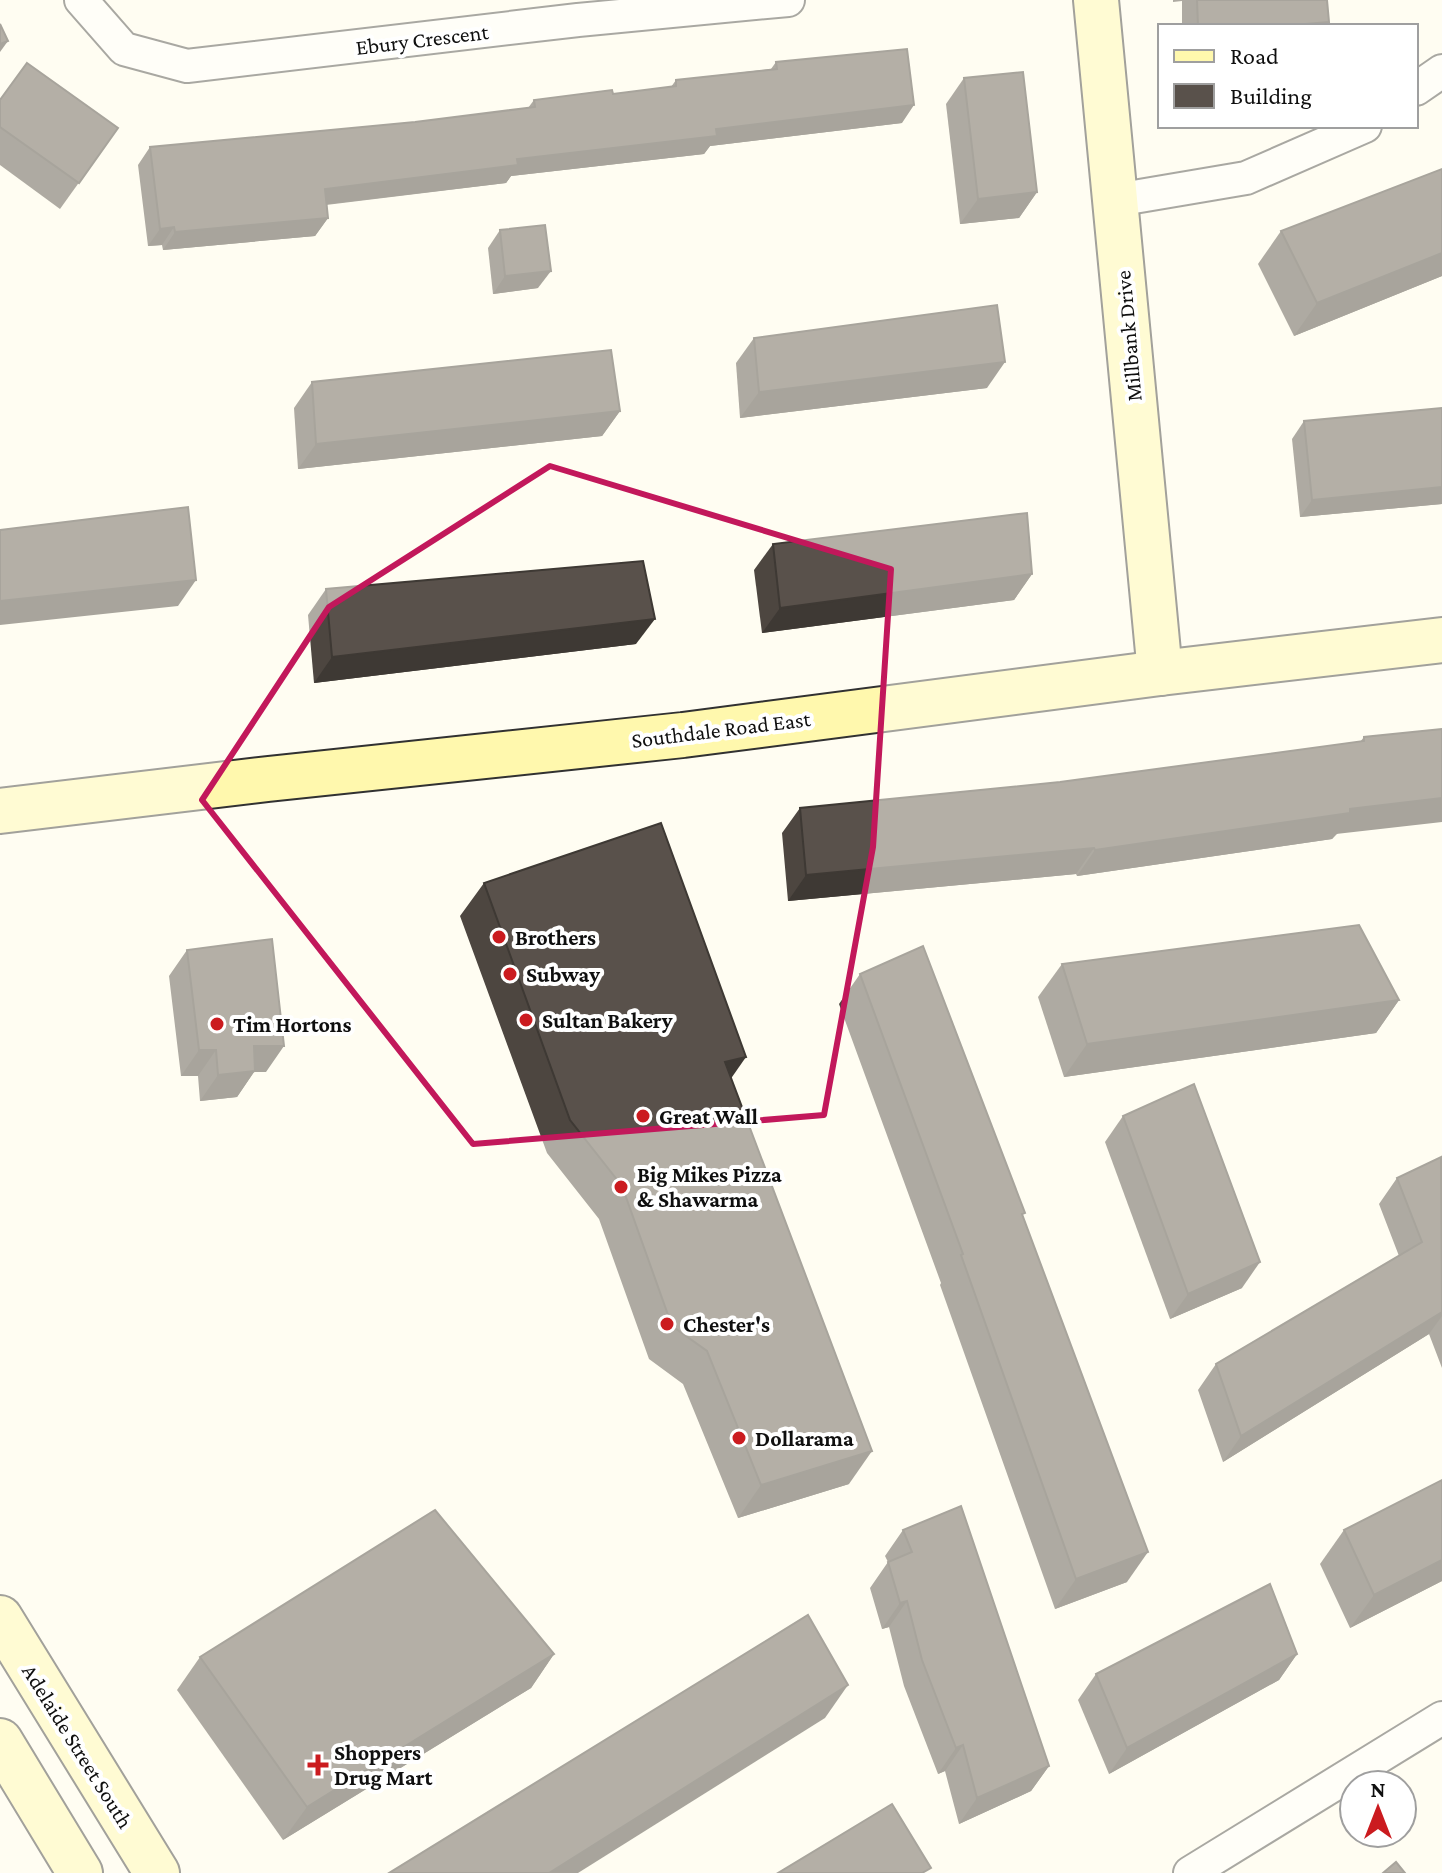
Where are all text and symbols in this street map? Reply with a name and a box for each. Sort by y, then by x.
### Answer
street label: Ebury Crescent [354,19,490,60]
legend [1158,24,1418,128]
text: Road [1230,42,1279,69]
text: Building [1230,82,1312,109]
street label: Millbank Drive [1110,269,1147,402]
street label: Southdale Road East [630,706,813,753]
place label: Brothers [515,925,596,950]
marker: Brothers [490,928,508,946]
place label: Subway [526,962,600,987]
marker: Subway [501,965,519,983]
place label: Sultan Bakery [542,1008,673,1033]
marker: Sultan Bakery [517,1011,535,1029]
place label: Tim Hortons [233,1012,351,1037]
marker: Tim Hortons [208,1015,226,1033]
place label: Great Wall [659,1104,759,1129]
marker: Great Wall [634,1107,652,1125]
place label: Big Mikes Pizza & Shawarma [637,1162,782,1212]
marker: Big Mikes Pizza & Shawarma [612,1178,630,1196]
place label: Chester's [683,1312,770,1337]
marker: Chester's [658,1315,676,1333]
place label: Dollarama [755,1426,854,1451]
marker: Dollarama [730,1429,748,1447]
street label: Adelaide Street South [17,1660,138,1833]
place label: Shoppers Drug Mart [334,1740,434,1790]
marker: Shoppers Drug Mart [309,1756,327,1774]
north arrow [1338,1769,1418,1849]
text: N [1371,1777,1386,1802]

